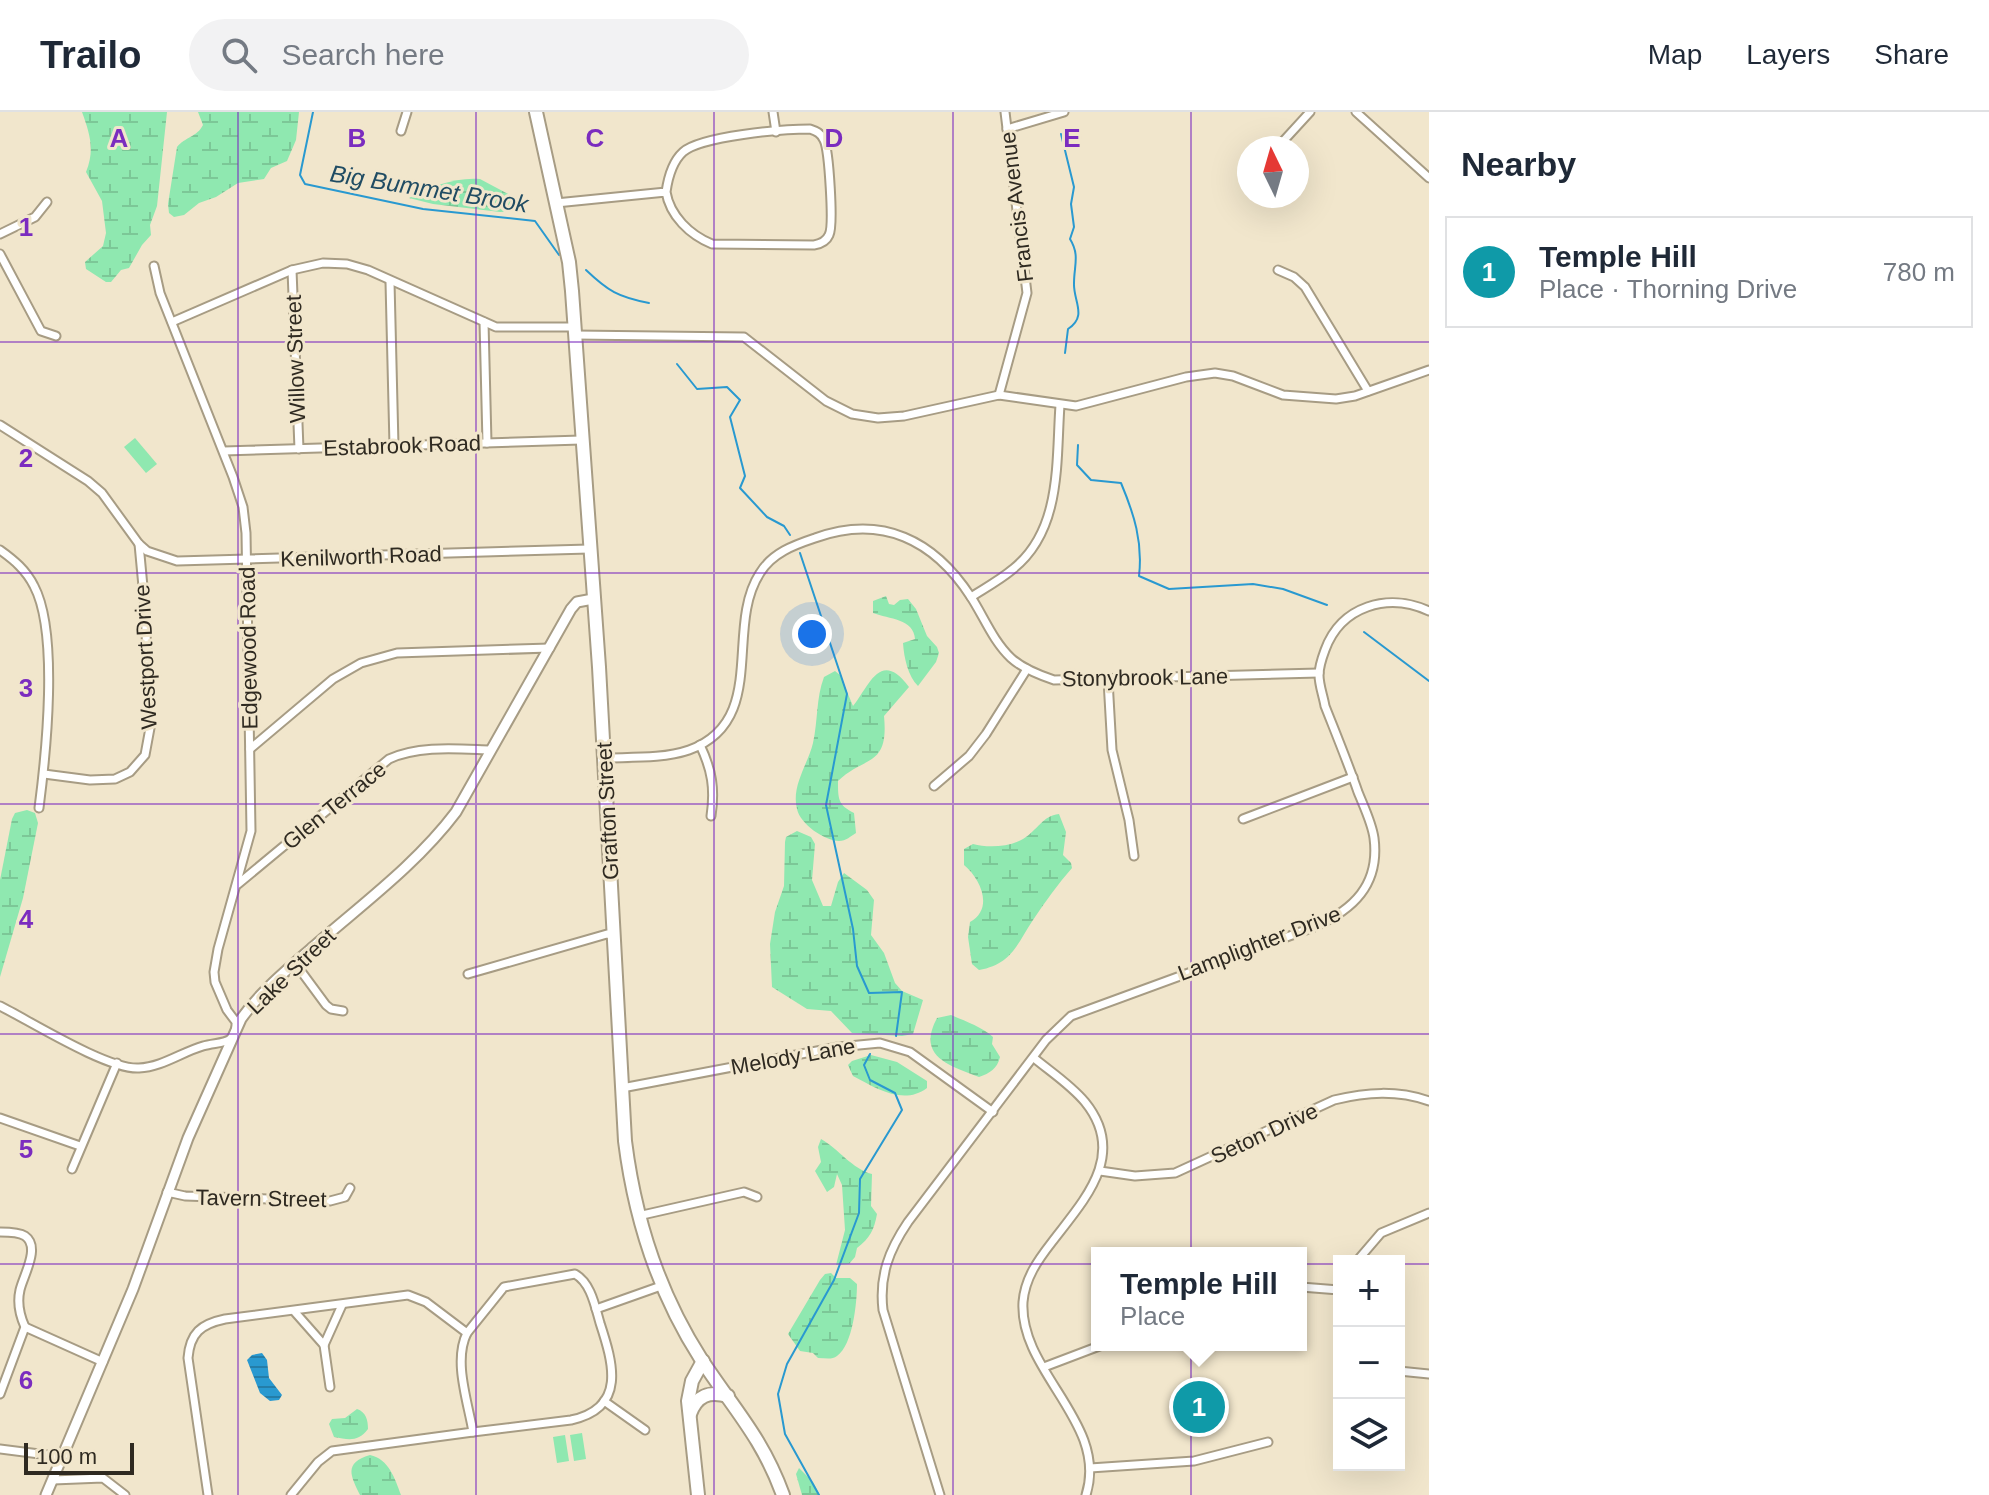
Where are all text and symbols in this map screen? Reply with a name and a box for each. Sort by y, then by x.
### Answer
search box [189,19,749,91]
icon: search [217,33,261,77]
text: Trailo [40,34,141,76]
text: Search here [281,38,445,71]
text: Map [1648,39,1702,70]
text: Layers [1746,39,1830,70]
text: Share [1874,39,1949,70]
text: A [110,123,129,153]
text: B [348,123,366,153]
text: C [586,123,605,153]
text: D [825,123,843,153]
text: E [1063,123,1081,153]
street label: Francis Avenue [995,130,1038,284]
north arrow [1237,136,1309,208]
text: Nearby [1461,145,1576,183]
water label: Big Bummet Brook [328,160,532,218]
text: 1 [19,212,33,242]
text: Temple Hill [1539,240,1697,273]
text: 1 [1482,257,1496,287]
text: 780 m [1883,257,1955,287]
text: Place · Thorning Drive [1539,274,1797,304]
street label: Willow Street [281,294,310,424]
street label: Estabrook Road [323,430,481,461]
text: 2 [19,443,33,473]
street label: Kenilworth Road [280,541,442,572]
street label: Edgewood Road [235,566,262,730]
street label: Westport Drive [129,584,162,730]
your location [792,614,832,654]
street label: Stonybrook Lane [1062,664,1228,691]
text: 3 [19,673,33,703]
street label: Grafton Street [591,741,624,881]
street label: Glen Terrace [278,756,391,855]
street label: Lamplighter Drive [1174,901,1344,986]
text: 4 [19,904,34,934]
street label: Lake Street [242,923,340,1019]
street label: Melody Lane [729,1033,857,1080]
street label: Seton Drive [1207,1098,1322,1169]
text: 5 [19,1134,33,1164]
street label: Tavern Street [195,1185,327,1212]
popup [1091,1247,1307,1351]
map controls [1333,1255,1405,1471]
button: + [1333,1255,1405,1327]
text: Temple Hill [1120,1267,1278,1300]
text: Place [1120,1301,1185,1331]
button: − [1333,1327,1405,1399]
text: 6 [19,1365,33,1395]
pin: 1 [1173,1377,1225,1437]
button: layers [1333,1399,1405,1471]
scale bar [24,1439,134,1475]
text: 100 m [36,1444,97,1469]

